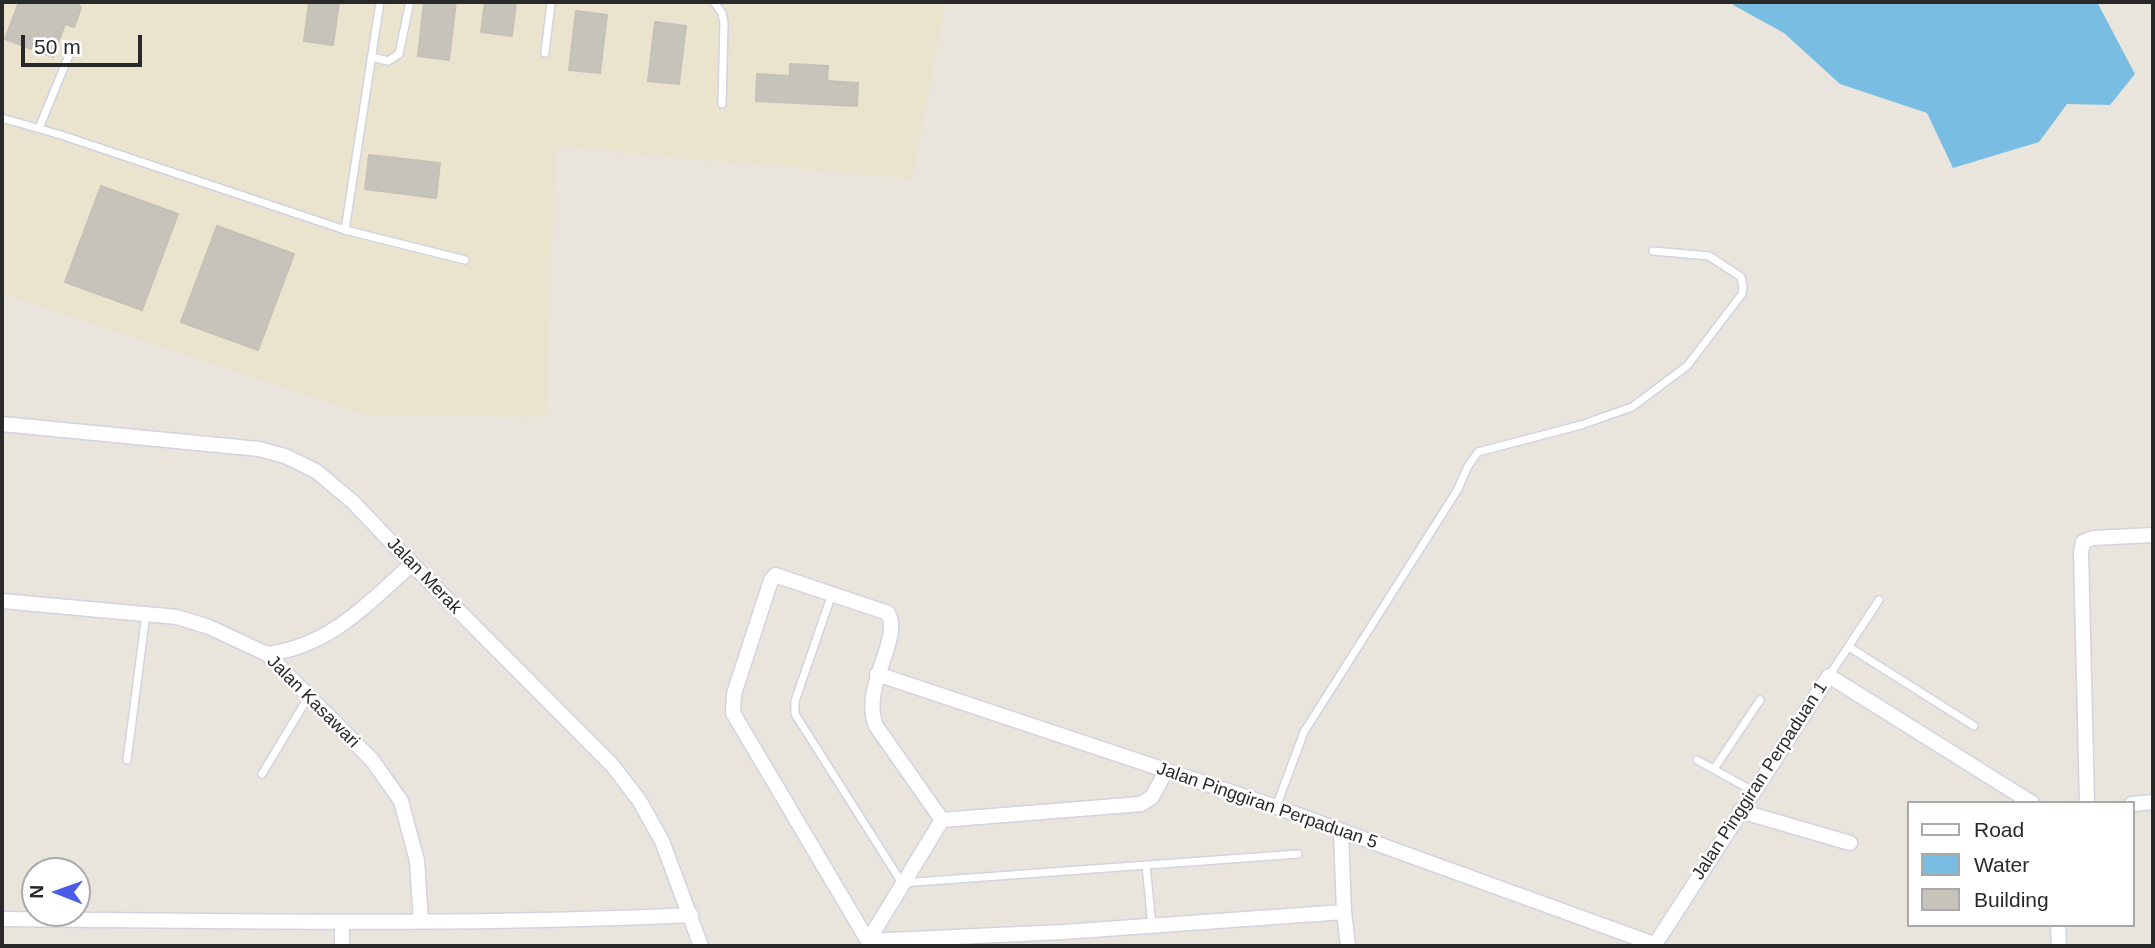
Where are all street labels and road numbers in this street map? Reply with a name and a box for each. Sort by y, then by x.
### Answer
street label: Jalan Merak [382,533,466,619]
street label: Jalan Kasawari [262,651,364,753]
street label: Jalan Pinggiran Perpaduan 1 [1688,678,1832,884]
street label: Jalan Pinggiran Perpaduan 5 [1154,758,1380,854]

